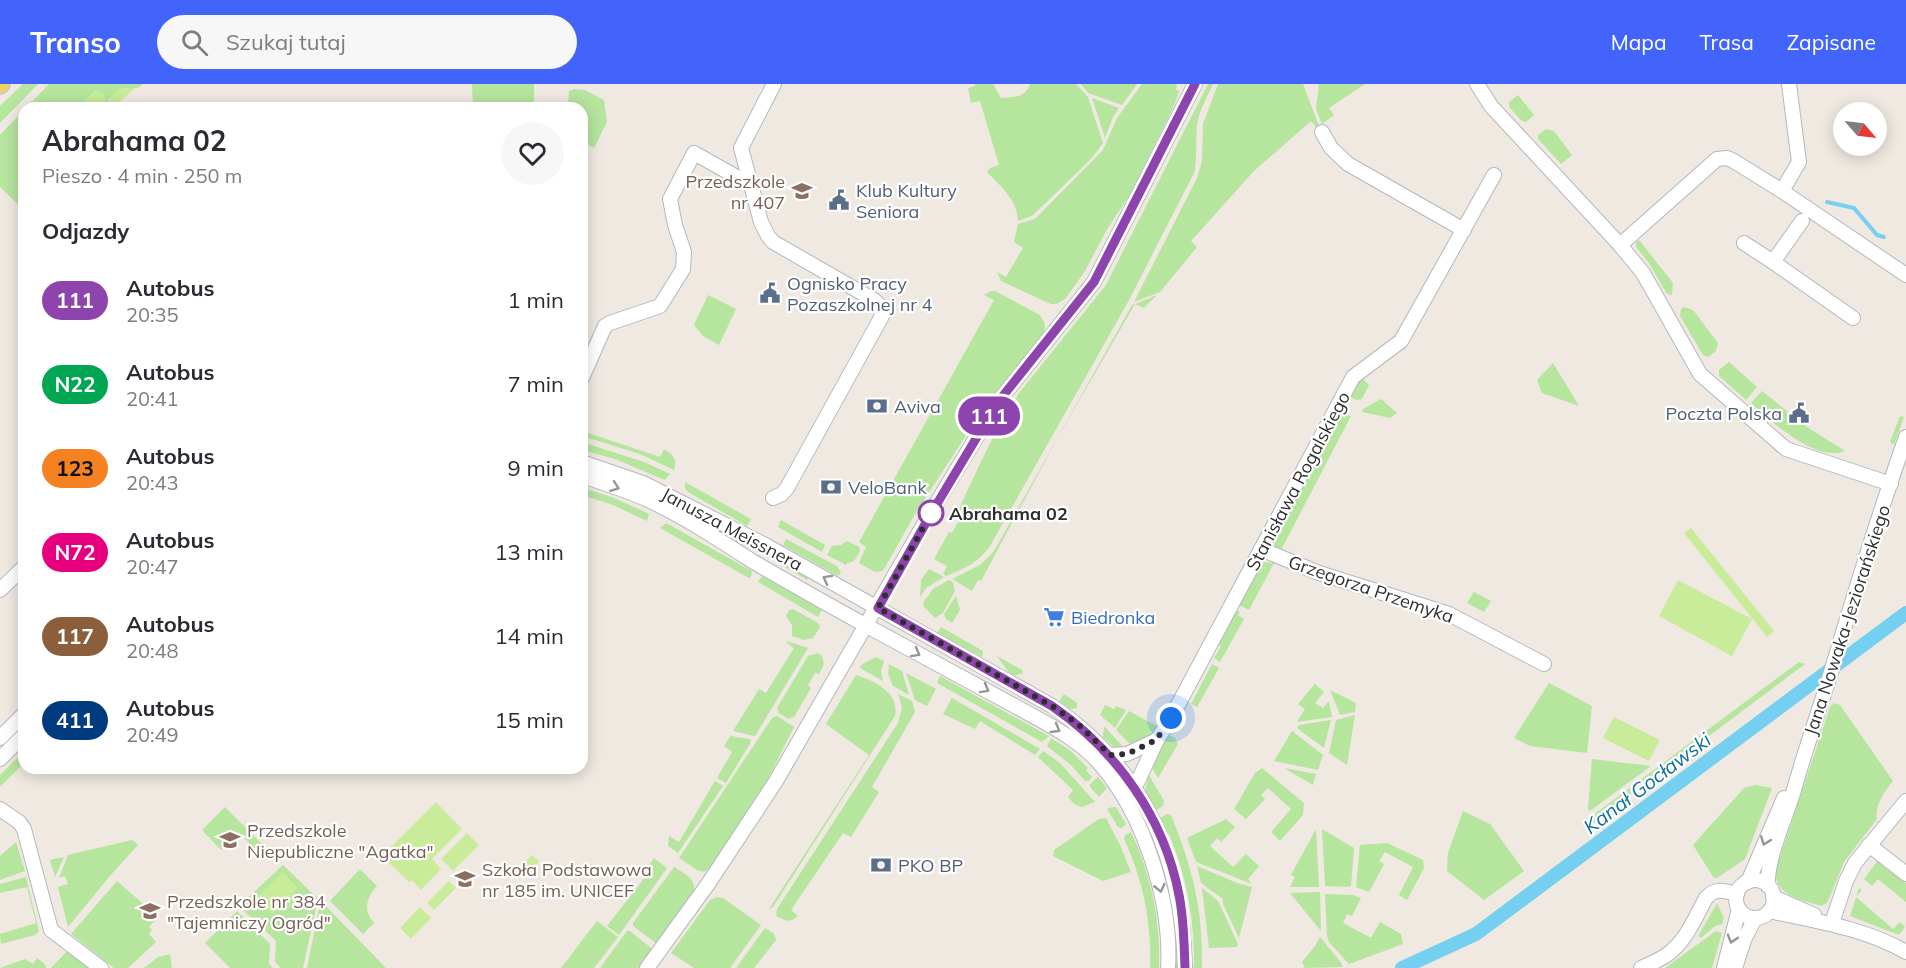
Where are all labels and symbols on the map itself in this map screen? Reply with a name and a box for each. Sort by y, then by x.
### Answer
north arrow [1833,102,1887,156]
place label: Przedszkole nr 407 [686,170,785,214]
school or university icon: Przedszkole nr 407 [790,179,814,203]
place label: Klub Kultury Seniora [856,179,957,223]
public building icon: Klub Kultury Seniora [827,188,851,212]
place label: Ognisko Pracy Pozaszkolnej nr 4 [787,272,932,316]
public building icon: Ognisko Pracy Pozaszkolnej nr 4 [758,281,782,305]
street label: Stanisława Rogalskiego [1241,387,1355,575]
bank icon: Aviva [865,394,889,418]
place label: Aviva [894,395,941,418]
line badge: 111 [954,396,1024,436]
public building icon: Poczta Polska [1787,401,1811,425]
place label: Poczta Polska [1666,402,1782,425]
bank icon: VeloBank [819,475,843,499]
place label: VeloBank [848,476,927,499]
one-way arrow [609,479,620,492]
street label: Janusza Meissnera [658,482,806,576]
marker: Abrahama 02 [918,500,944,526]
place label: Abrahama 02 [949,502,1068,525]
street label: Jana Nowaka-Jeziorańskiego [1799,502,1895,738]
street label: Grzegorza Przemyka [1285,550,1457,628]
one-way arrow [822,575,833,586]
supermarket icon: Biedronka [1042,605,1066,629]
place label: Biedronka [1071,606,1155,629]
one-way arrow [909,646,920,657]
one-way arrow [979,682,989,693]
your location [1156,703,1186,733]
one-way arrow [1050,722,1060,733]
water label: Kanał Gocławski [1578,727,1716,839]
place label: Przedszkole Niepubliczne "Agatka" [247,819,434,863]
school or university icon: Przedszkole Niepubliczne "Agatka" [218,828,242,852]
one-way arrow [1760,835,1772,846]
bank icon: PKO BP [869,853,893,877]
place label: PKO BP [898,854,963,877]
place label: Szkoła Podstawowa nr 185 im. UNICEF [482,858,652,902]
school or university icon: Szkoła Podstawowa nr 185 im. UNICEF [453,867,477,891]
one-way arrow [1153,882,1166,892]
place label: Przedszkole nr 384 "Tajemniczy Ogród" [167,890,331,934]
school or university icon: Przedszkole nr 384 "Tajemniczy Ogród" [138,899,162,923]
one-way arrow [1727,933,1739,944]

